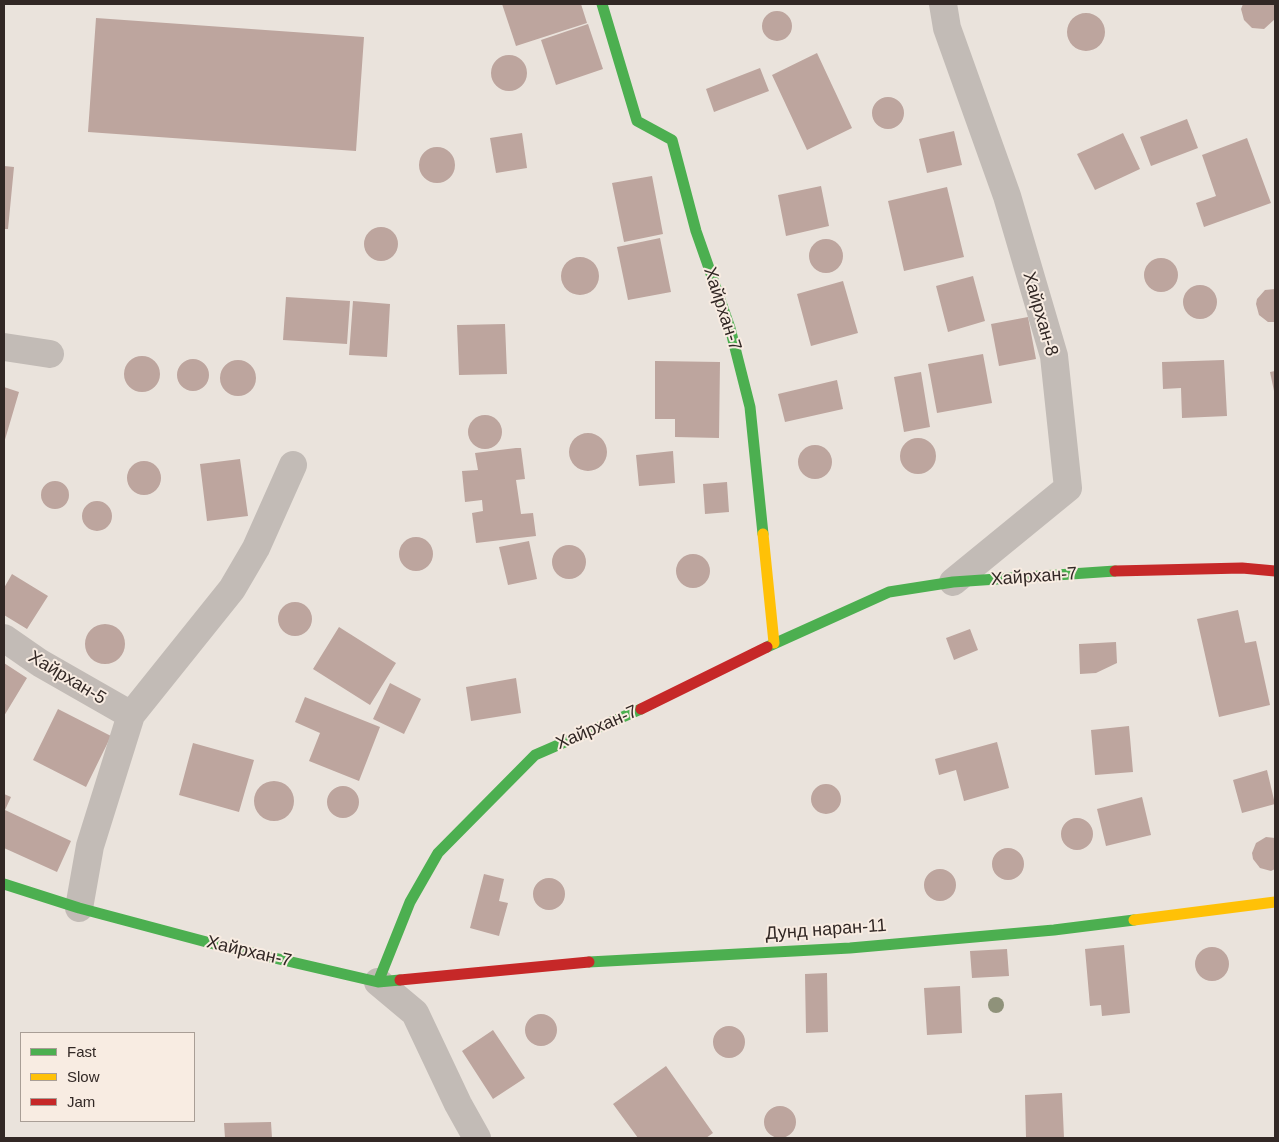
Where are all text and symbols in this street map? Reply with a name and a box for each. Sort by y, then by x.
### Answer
street label: Хайрхан-7 [698,264,746,354]
street label: Хайрхан-8 [1018,269,1062,359]
street label: Хайрхан-7 [990,563,1078,591]
street label: Хайрхан-5 [24,646,110,710]
street label: Хайрхан-7 [553,701,641,755]
street label: Дунд наран-11 [765,915,887,945]
street label: Хайрхан-7 [204,932,294,972]
legend [20,1032,195,1122]
text: Fast [67,1043,96,1060]
text: Slow [67,1068,100,1085]
text: Jam [67,1093,95,1110]

